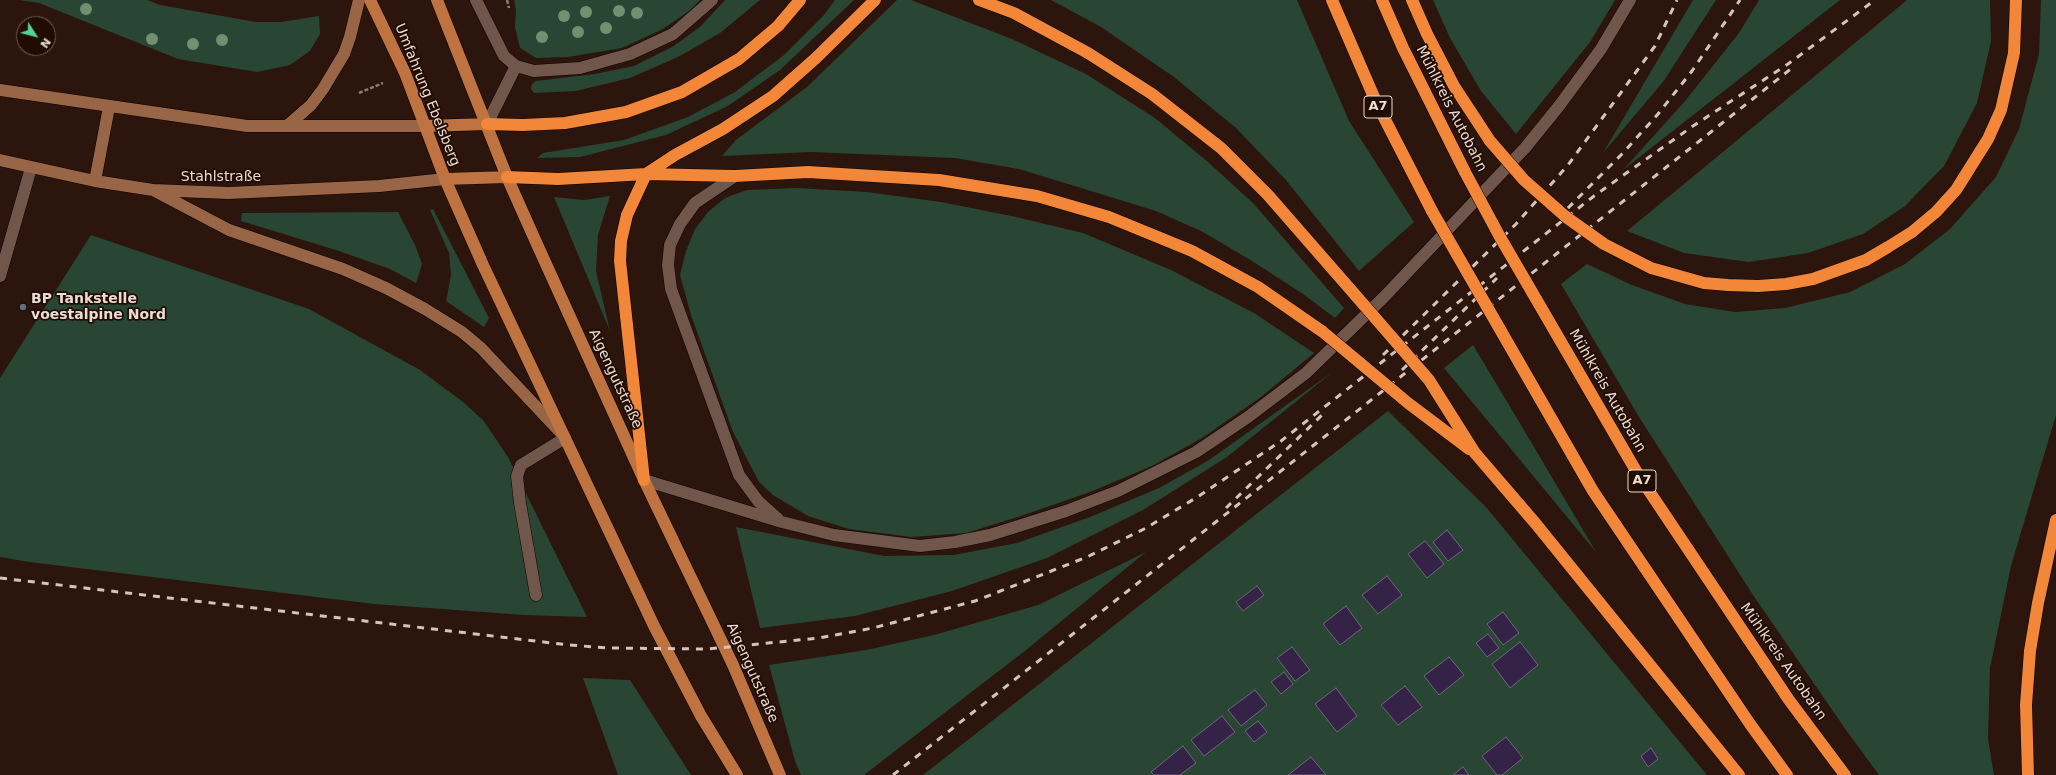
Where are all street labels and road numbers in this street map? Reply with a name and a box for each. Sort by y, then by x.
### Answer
street label: Umfahrung Ebelsberg [391,21,463,169]
street label: Mühlkreis Autobahn [1412,43,1490,175]
road number: A7 [1364,96,1392,118]
street label: Stahlstraße [181,169,261,185]
street label: Aigengutstraße [585,327,645,431]
street label: Mühlkreis Autobahn [1565,327,1649,455]
road number: A7 [1628,470,1656,492]
street label: Mühlkreis Autobahn [1736,600,1830,724]
street label: Aigengutstraße [722,620,782,726]

